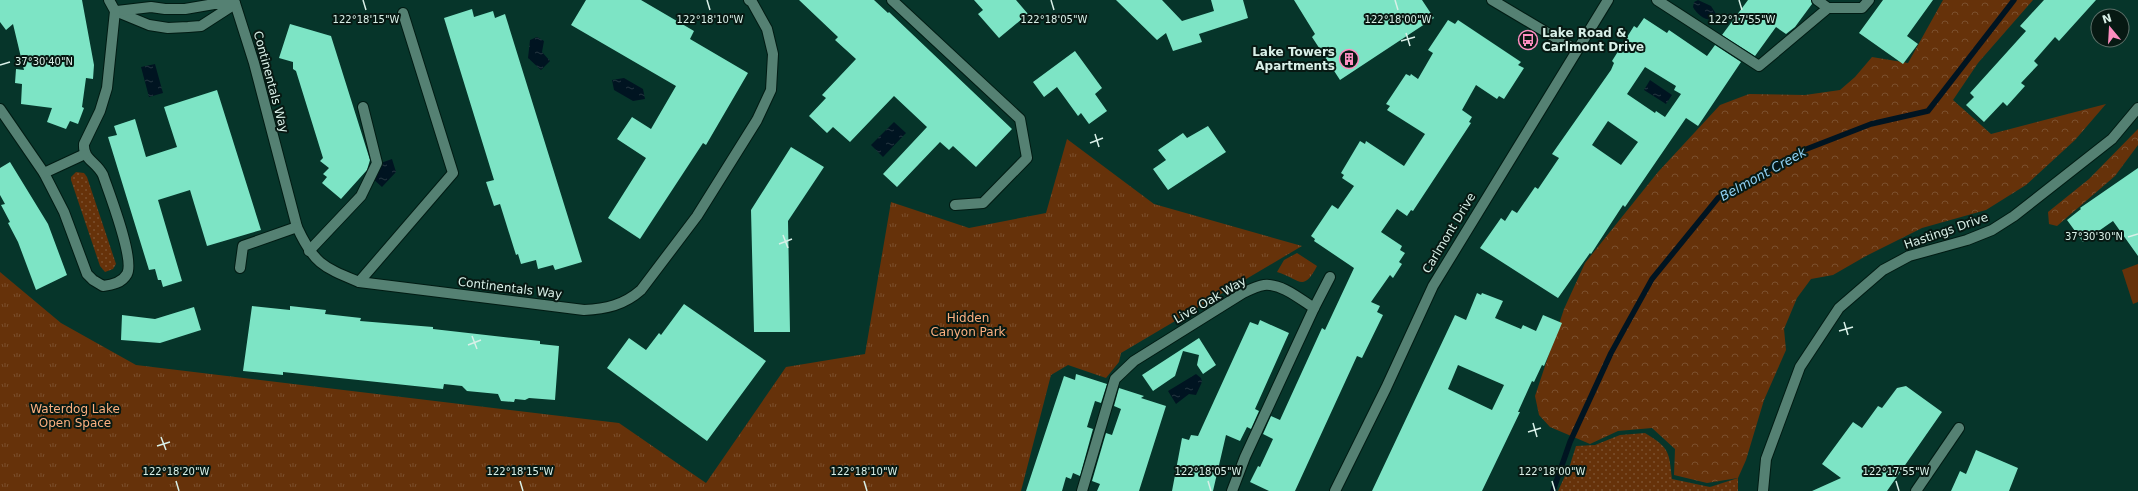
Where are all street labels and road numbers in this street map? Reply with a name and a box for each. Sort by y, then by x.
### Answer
street label: Continentals Way [251,29,291,135]
street label: Carlmont Drive [1420,190,1478,276]
street label: Hastings Drive [1902,210,1990,252]
street label: Live Oak Way [1171,274,1249,326]
street label: Continentals Way [457,275,563,301]

